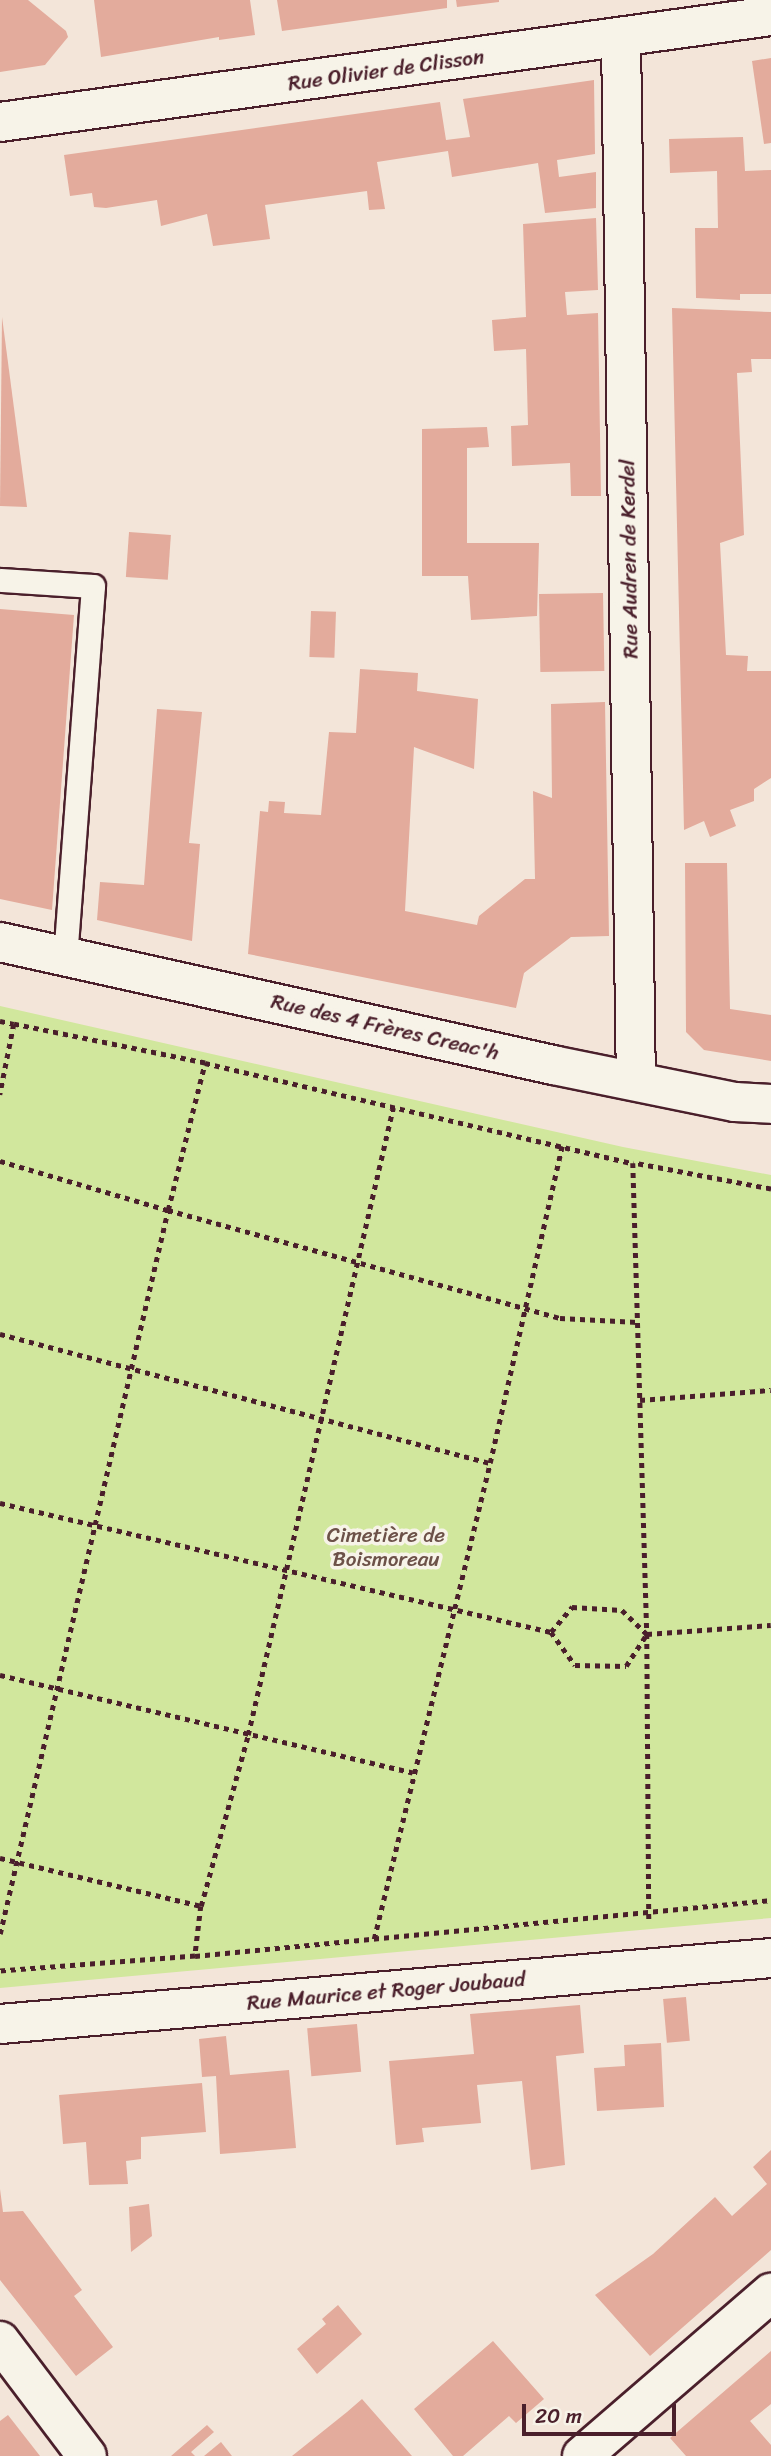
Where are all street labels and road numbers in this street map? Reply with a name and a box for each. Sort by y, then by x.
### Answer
street label: Rue Olivier de Clisson [286,44,486,96]
street label: Rue Audren de Kerdel [615,459,643,659]
street label: Rue des 4 Frères Creac'h [269,989,501,1065]
street label: Rue Maurice et Roger Joubaud [245,1966,527,2016]

